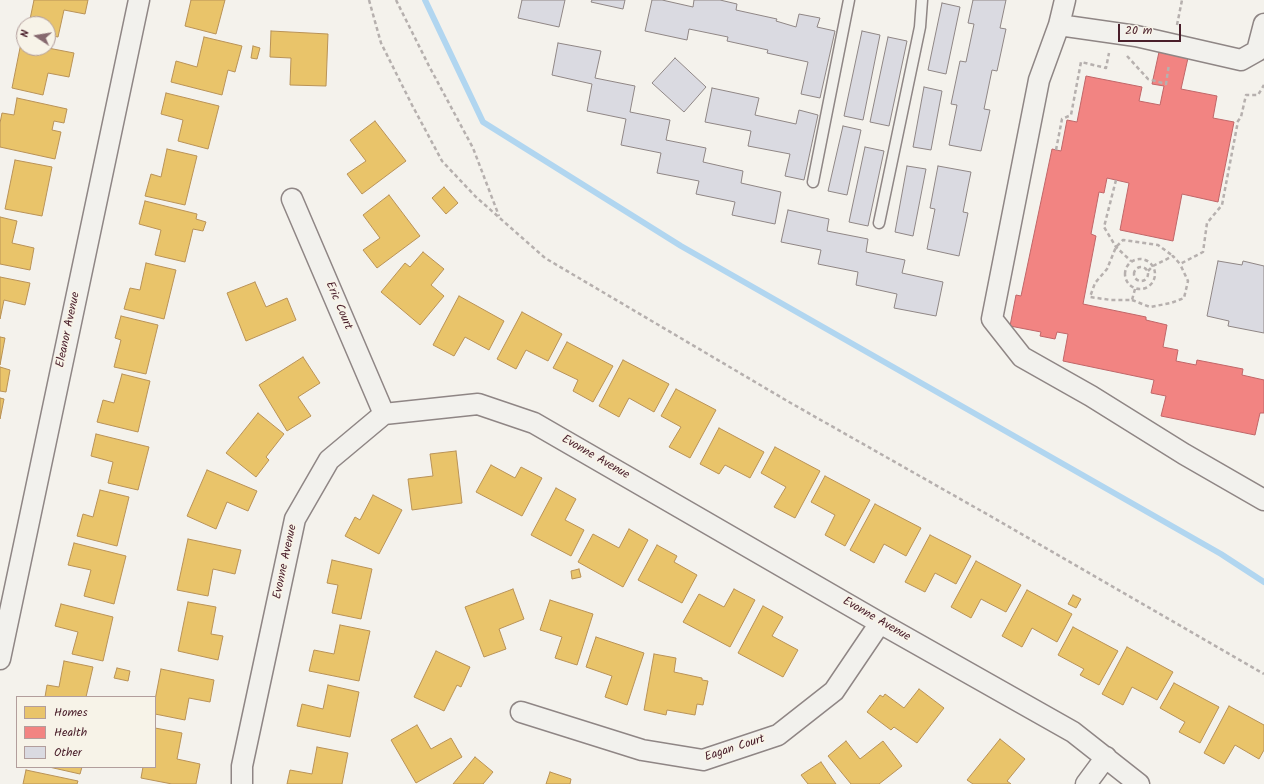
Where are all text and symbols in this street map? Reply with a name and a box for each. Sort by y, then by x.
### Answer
north arrow [16,16,56,56]
scale bar [1120,16,1183,42]
text: 20 m [1125,21,1152,40]
text: N [16,28,35,39]
street label: Eric Court [321,280,355,332]
street label: Eleanor Avenue [54,291,84,369]
street label: Evonne Avenue [559,433,631,483]
street label: Evonne Avenue [271,523,301,601]
street label: Evonne Avenue [840,595,912,645]
legend [16,696,156,768]
text: Homes [54,703,88,722]
text: Health [54,723,87,742]
street label: Eagan Court [703,733,767,765]
text: Other [54,743,82,762]

